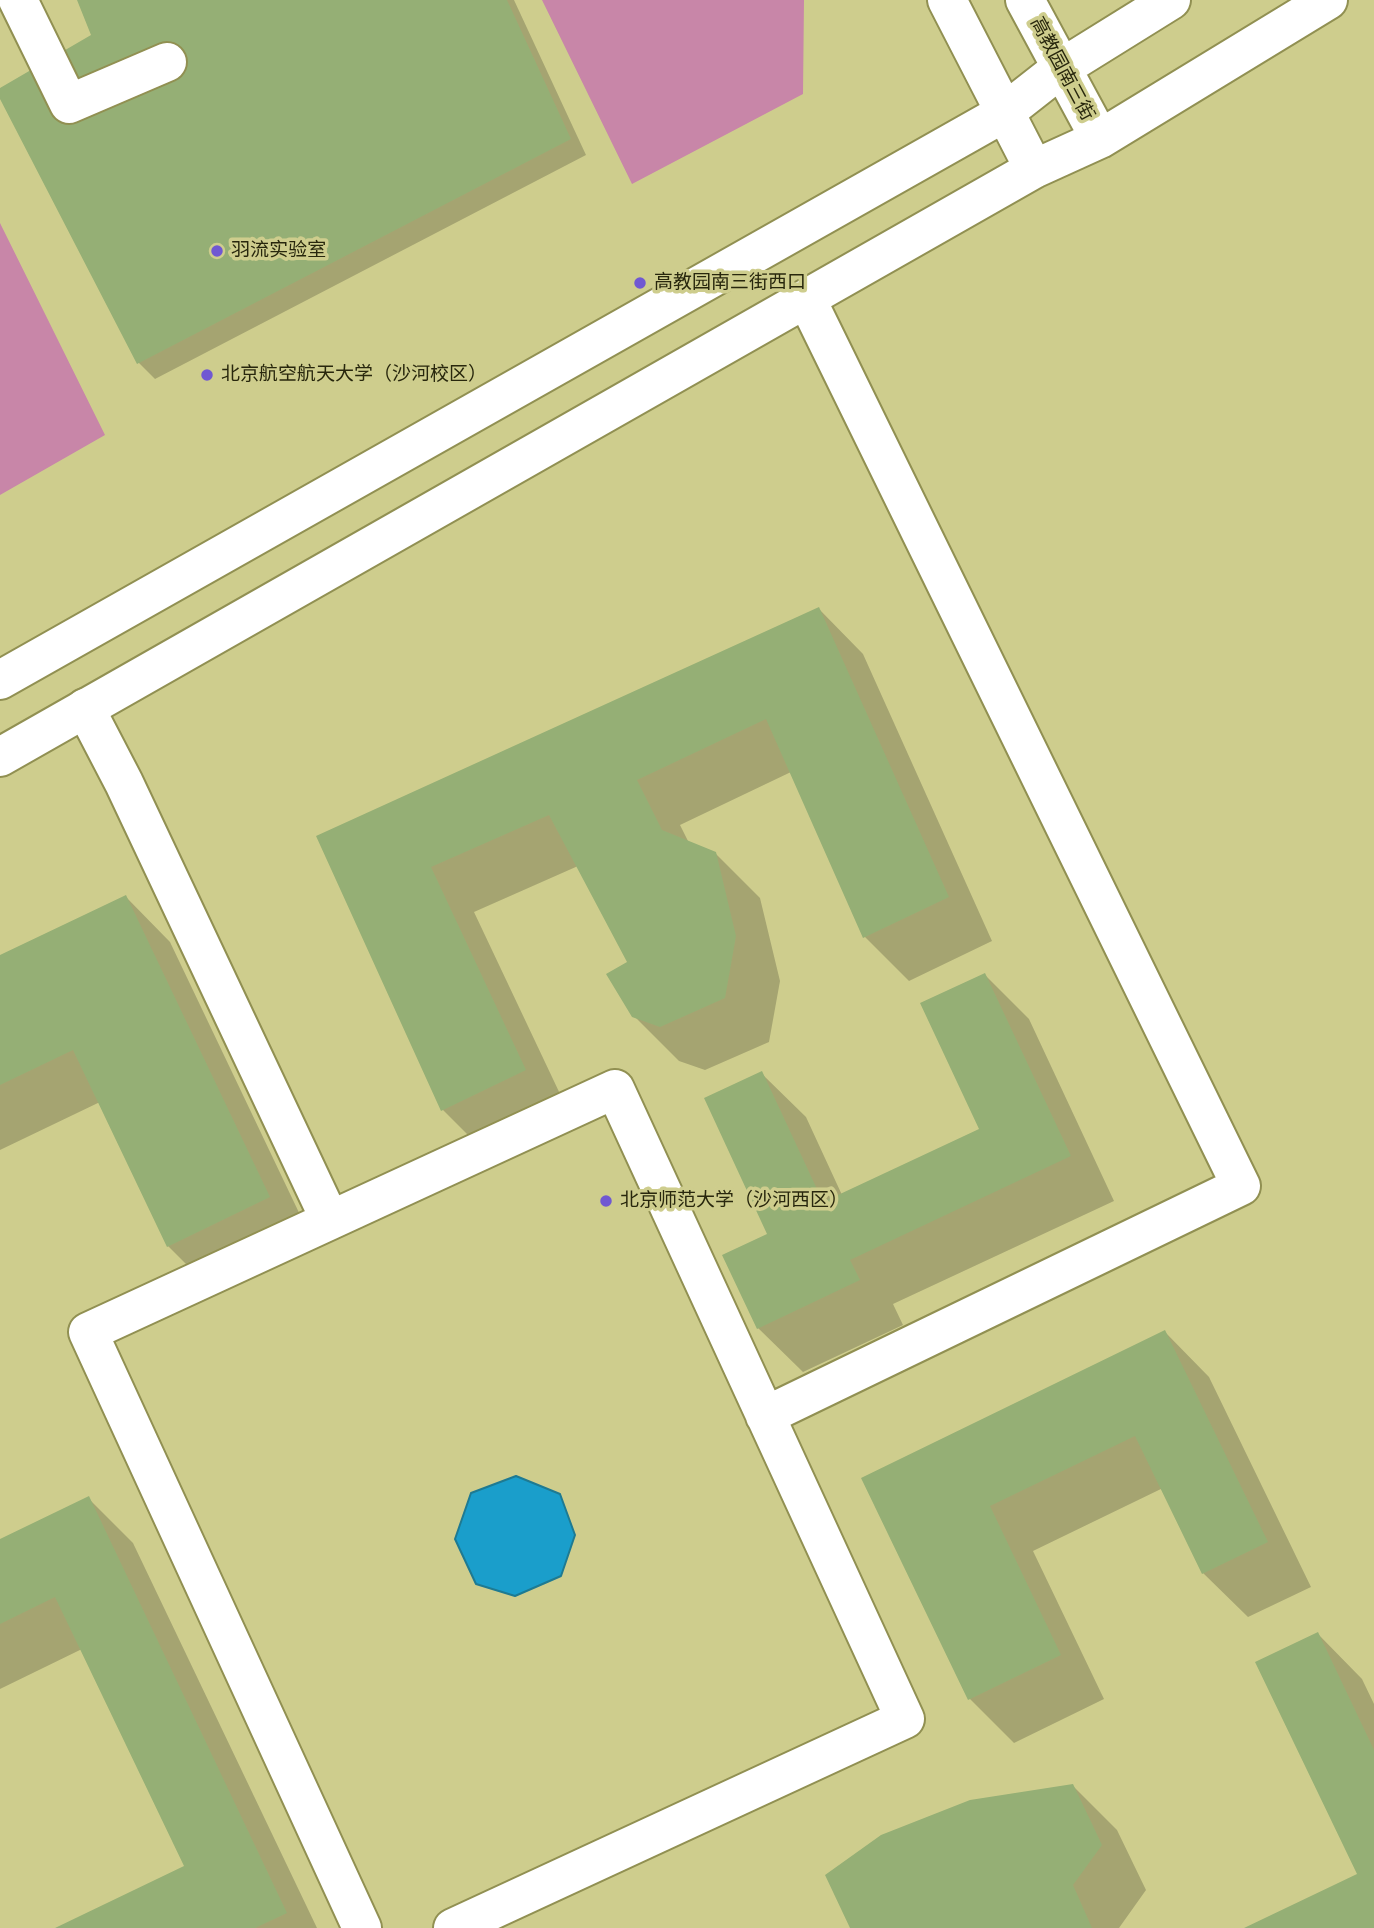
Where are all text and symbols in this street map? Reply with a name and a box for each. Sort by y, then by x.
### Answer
street label: 高教园南三街 [1025,13,1099,125]
place label: 羽流实验室 [231,240,326,262]
marker: 羽流实验室 [209,243,225,259]
place label: 高教园南三街西口 [654,272,806,294]
marker: 高教园南三街西口 [632,275,648,291]
place label: 北京航空航天大学（沙河校区） [221,364,487,386]
marker: 北京航空航天大学（沙河校区） [199,367,215,383]
place label: 北京师范大学（沙河西区） [620,1190,848,1212]
marker: 北京师范大学（沙河西区） [598,1193,614,1209]

